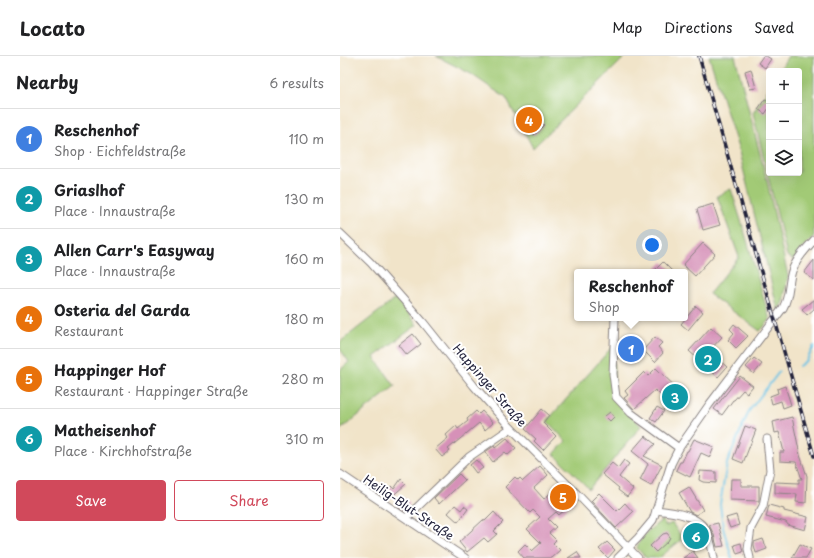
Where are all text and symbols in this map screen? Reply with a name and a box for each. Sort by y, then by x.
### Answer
text: Locato [20,14,85,42]
text: Map [612,17,642,38]
text: Directions [664,17,732,38]
text: Saved [754,17,794,38]
map controls [766,68,802,176]
button: + [766,68,802,104]
text: Nearby [16,69,78,95]
text: 6 results [269,73,324,92]
button: − [766,104,802,140]
pin: 4 [516,105,542,135]
text: Reschenhof [54,118,139,141]
text: 1 [26,129,32,148]
text: 110 m [289,129,324,148]
button: layers [766,140,802,176]
text: Shop · Eichfeldstraße [54,141,186,160]
text: Griaslhof [54,178,124,201]
text: 2 [24,189,34,208]
text: 130 m [285,189,324,208]
text: Place · Innaustraße [54,201,175,220]
your location [642,235,662,255]
text: Allen Carr's Easyway [54,238,214,261]
text: 3 [25,249,33,268]
text: 160 m [285,249,324,268]
text: Place · Innaustraße [54,261,175,280]
popup [574,269,688,321]
text: Reschenhof [589,274,673,297]
text: Shop [589,297,620,316]
text: Osteria del Garda [54,298,190,321]
text: 4 [25,309,33,328]
text: 180 m [285,309,324,328]
text: Restaurant [54,321,124,340]
pin: 1 [618,334,644,364]
street label: Happinger Straße [449,340,531,430]
pin: 2 [695,344,721,374]
text: Happinger Hof [54,358,165,381]
text: 5 [25,369,33,388]
text: 280 m [282,369,324,388]
text: Restaurant · Happinger Straße [54,381,248,400]
pin: 3 [662,382,688,412]
text: Matheisenhof [54,418,155,441]
text: 6 [24,429,34,448]
text: 310 m [285,429,324,448]
text: Place · Kirchhofstraße [54,441,192,460]
street label: Heilig-Blut-Straße [360,470,458,544]
button: Save [16,480,166,521]
button: Share [174,480,324,521]
pin: 5 [550,482,576,512]
pin: 6 [683,521,709,551]

